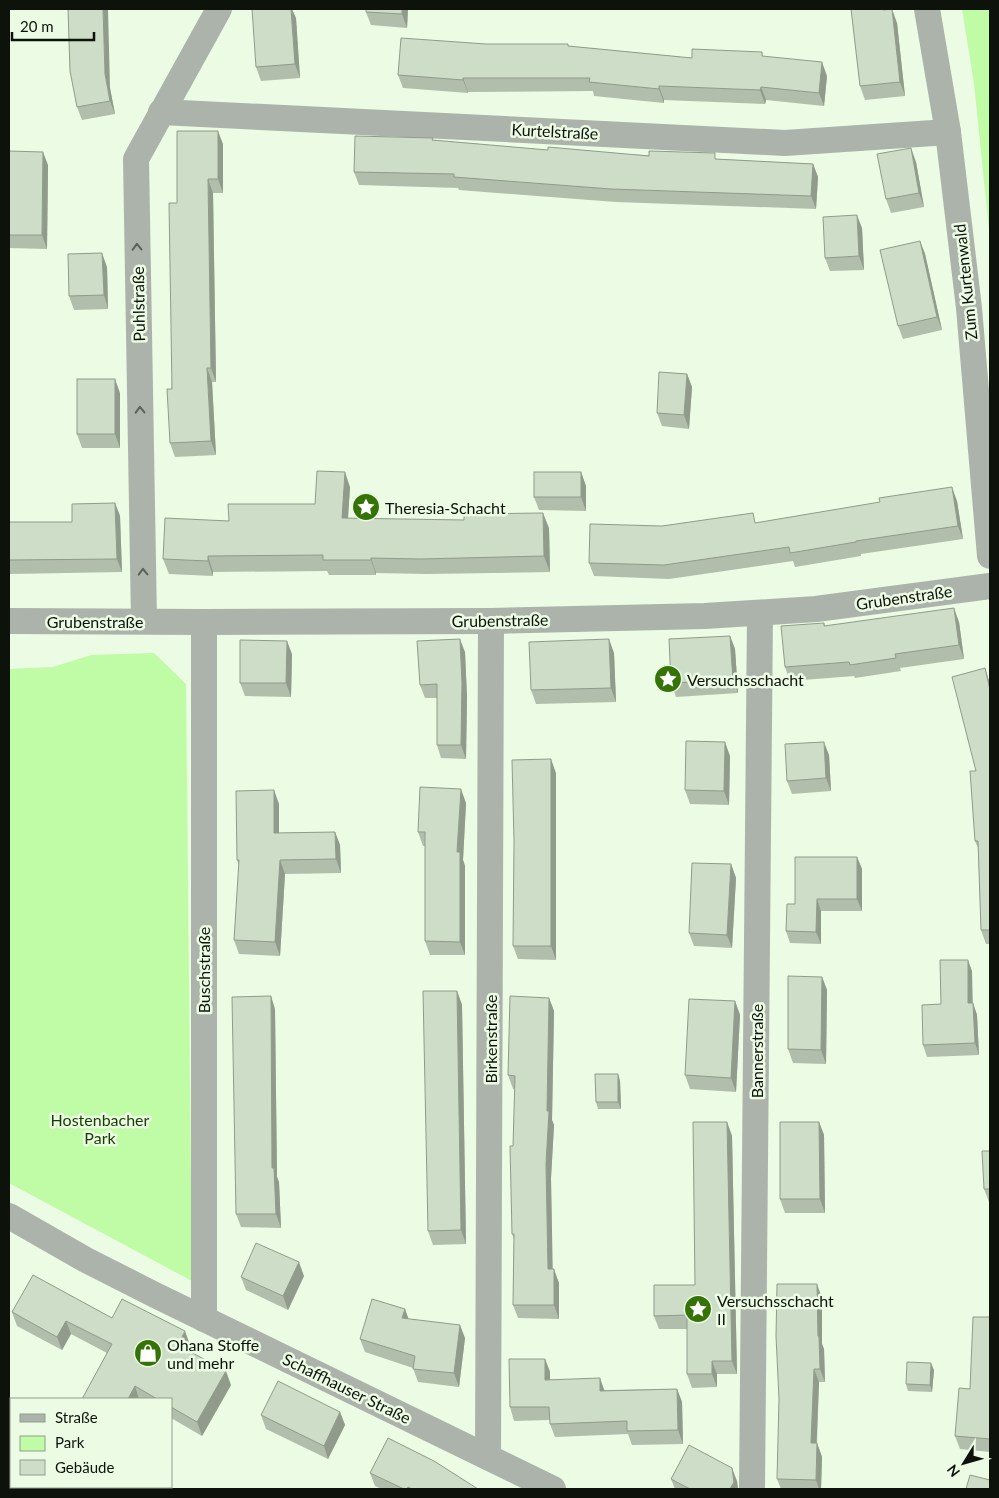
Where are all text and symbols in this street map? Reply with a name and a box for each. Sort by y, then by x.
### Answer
scale bar [12,10,95,42]
text: 20 m [20,17,54,35]
street label: Kurtelstraße [511,119,599,143]
street label: Zum Kurtenwald [949,223,981,341]
one-way arrow [132,243,143,251]
street label: Puhlstraße [128,266,148,342]
one-way arrow [135,405,146,413]
place icon: Theresia-Schacht [351,492,381,522]
place label: Theresia-Schacht [385,498,506,517]
one-way arrow [138,568,149,576]
street label: Grubenstraße [855,581,953,613]
street label: Grubenstraße [451,610,549,630]
street label: Grubenstraße [47,612,143,631]
place icon: Versuchsschacht [653,664,683,694]
place label: Versuchsschacht [687,670,804,689]
street label: Buschstraße [194,927,213,1013]
street label: Birkenstraße [481,995,500,1083]
street label: Bannerstraße [747,1004,766,1098]
park label: Hostenbacher Park [51,1110,150,1147]
place label: Versuchsschacht II [717,1291,834,1328]
place icon: Versuchsschacht II [683,1294,713,1324]
place label: Ohana Stoffe und mehr [167,1335,259,1372]
shop icon: Ohana Stoffe und mehr [133,1338,163,1368]
street label: Schaffhauser Straße [280,1349,414,1427]
legend [10,1398,172,1488]
text: Straße [55,1408,98,1426]
text: Park [55,1433,85,1451]
north arrow [939,1438,989,1488]
text: Gebäude [55,1458,114,1476]
text: N [943,1462,963,1481]

